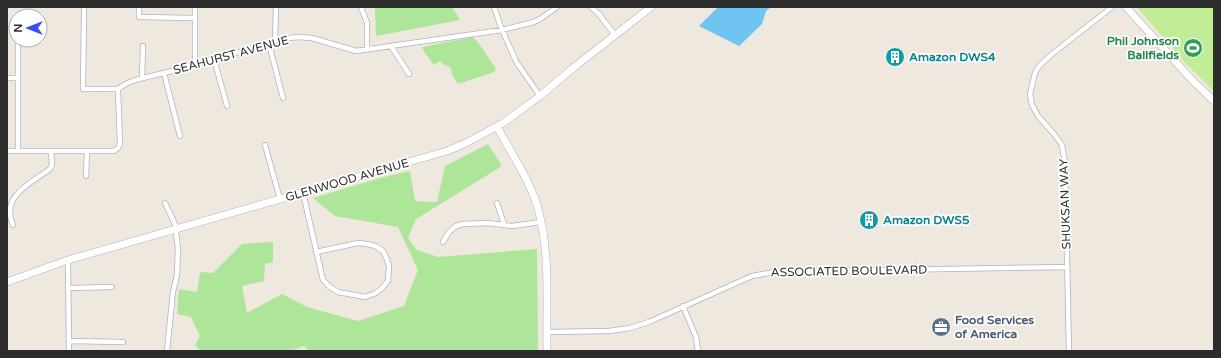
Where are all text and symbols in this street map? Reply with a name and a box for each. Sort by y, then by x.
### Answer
north arrow [8,8,48,48]
text: N [12,24,25,32]
street label: SEAHURST AVENUE [172,33,291,77]
place label: Phil Johnson Ballfields [1107,34,1179,62]
sports icon: Phil Johnson Ballfields [1182,37,1204,59]
building icon: Amazon DWS4 [884,46,906,68]
place label: Amazon DWS4 [909,50,996,64]
street label: GLENWOOD AVENUE [284,156,411,204]
street label: SHUKSAN WAY [1056,158,1074,250]
building icon: Amazon DWS5 [858,209,880,231]
place label: Amazon DWS5 [883,213,970,227]
street label: ASSOCIATED BOULEVARD [771,263,927,279]
place label: Food Services of America [955,313,1034,341]
office icon: Food Services of America [930,316,952,338]

